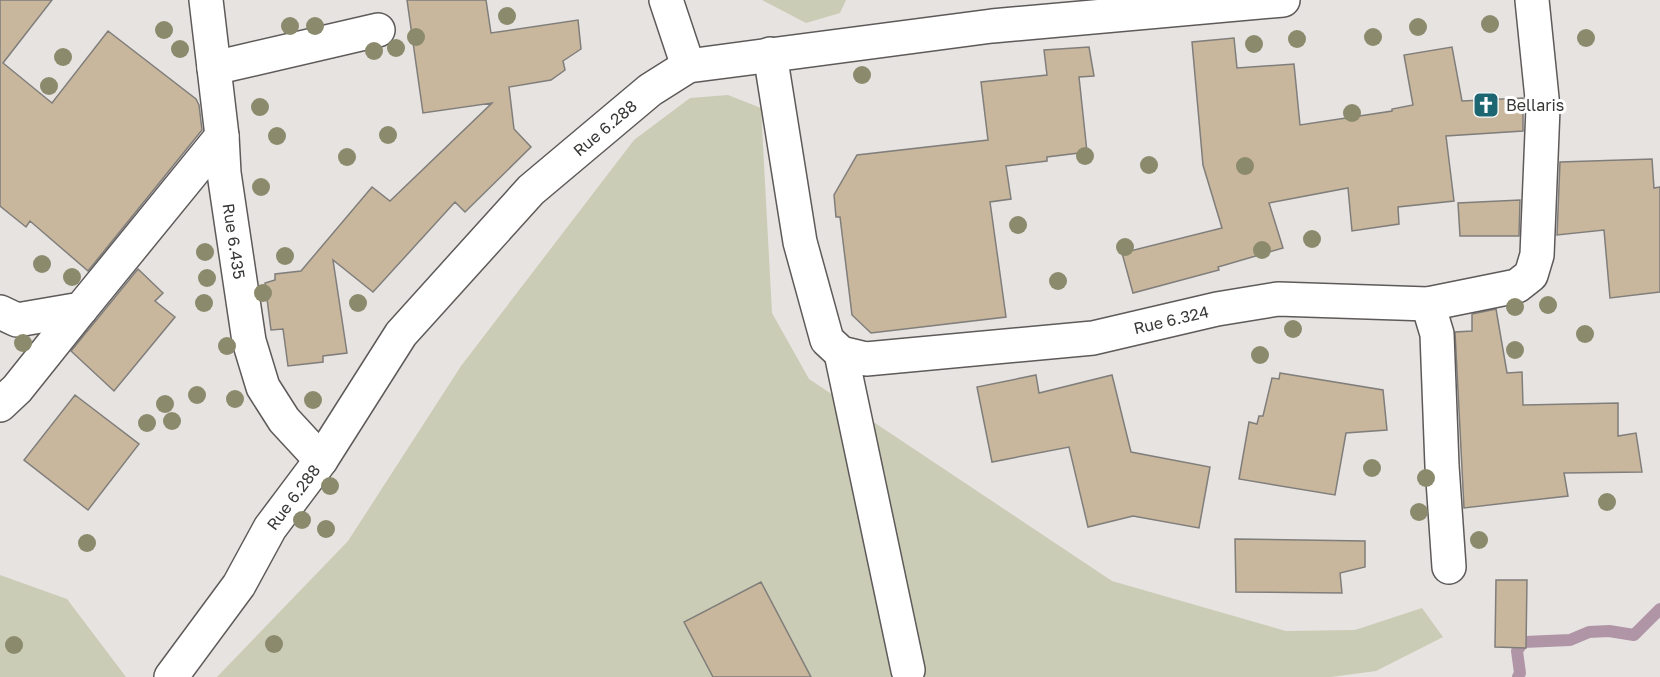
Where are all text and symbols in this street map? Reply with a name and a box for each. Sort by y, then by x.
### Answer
church icon: Bellaris [1471,90,1501,120]
place label: Bellaris [1506,95,1564,115]
street label: Rue 6.288 [569,96,641,160]
street label: Rue 6.435 [219,202,250,281]
street label: Rue 6.324 [1132,301,1211,338]
street label: Rue 6.288 [262,460,324,534]

